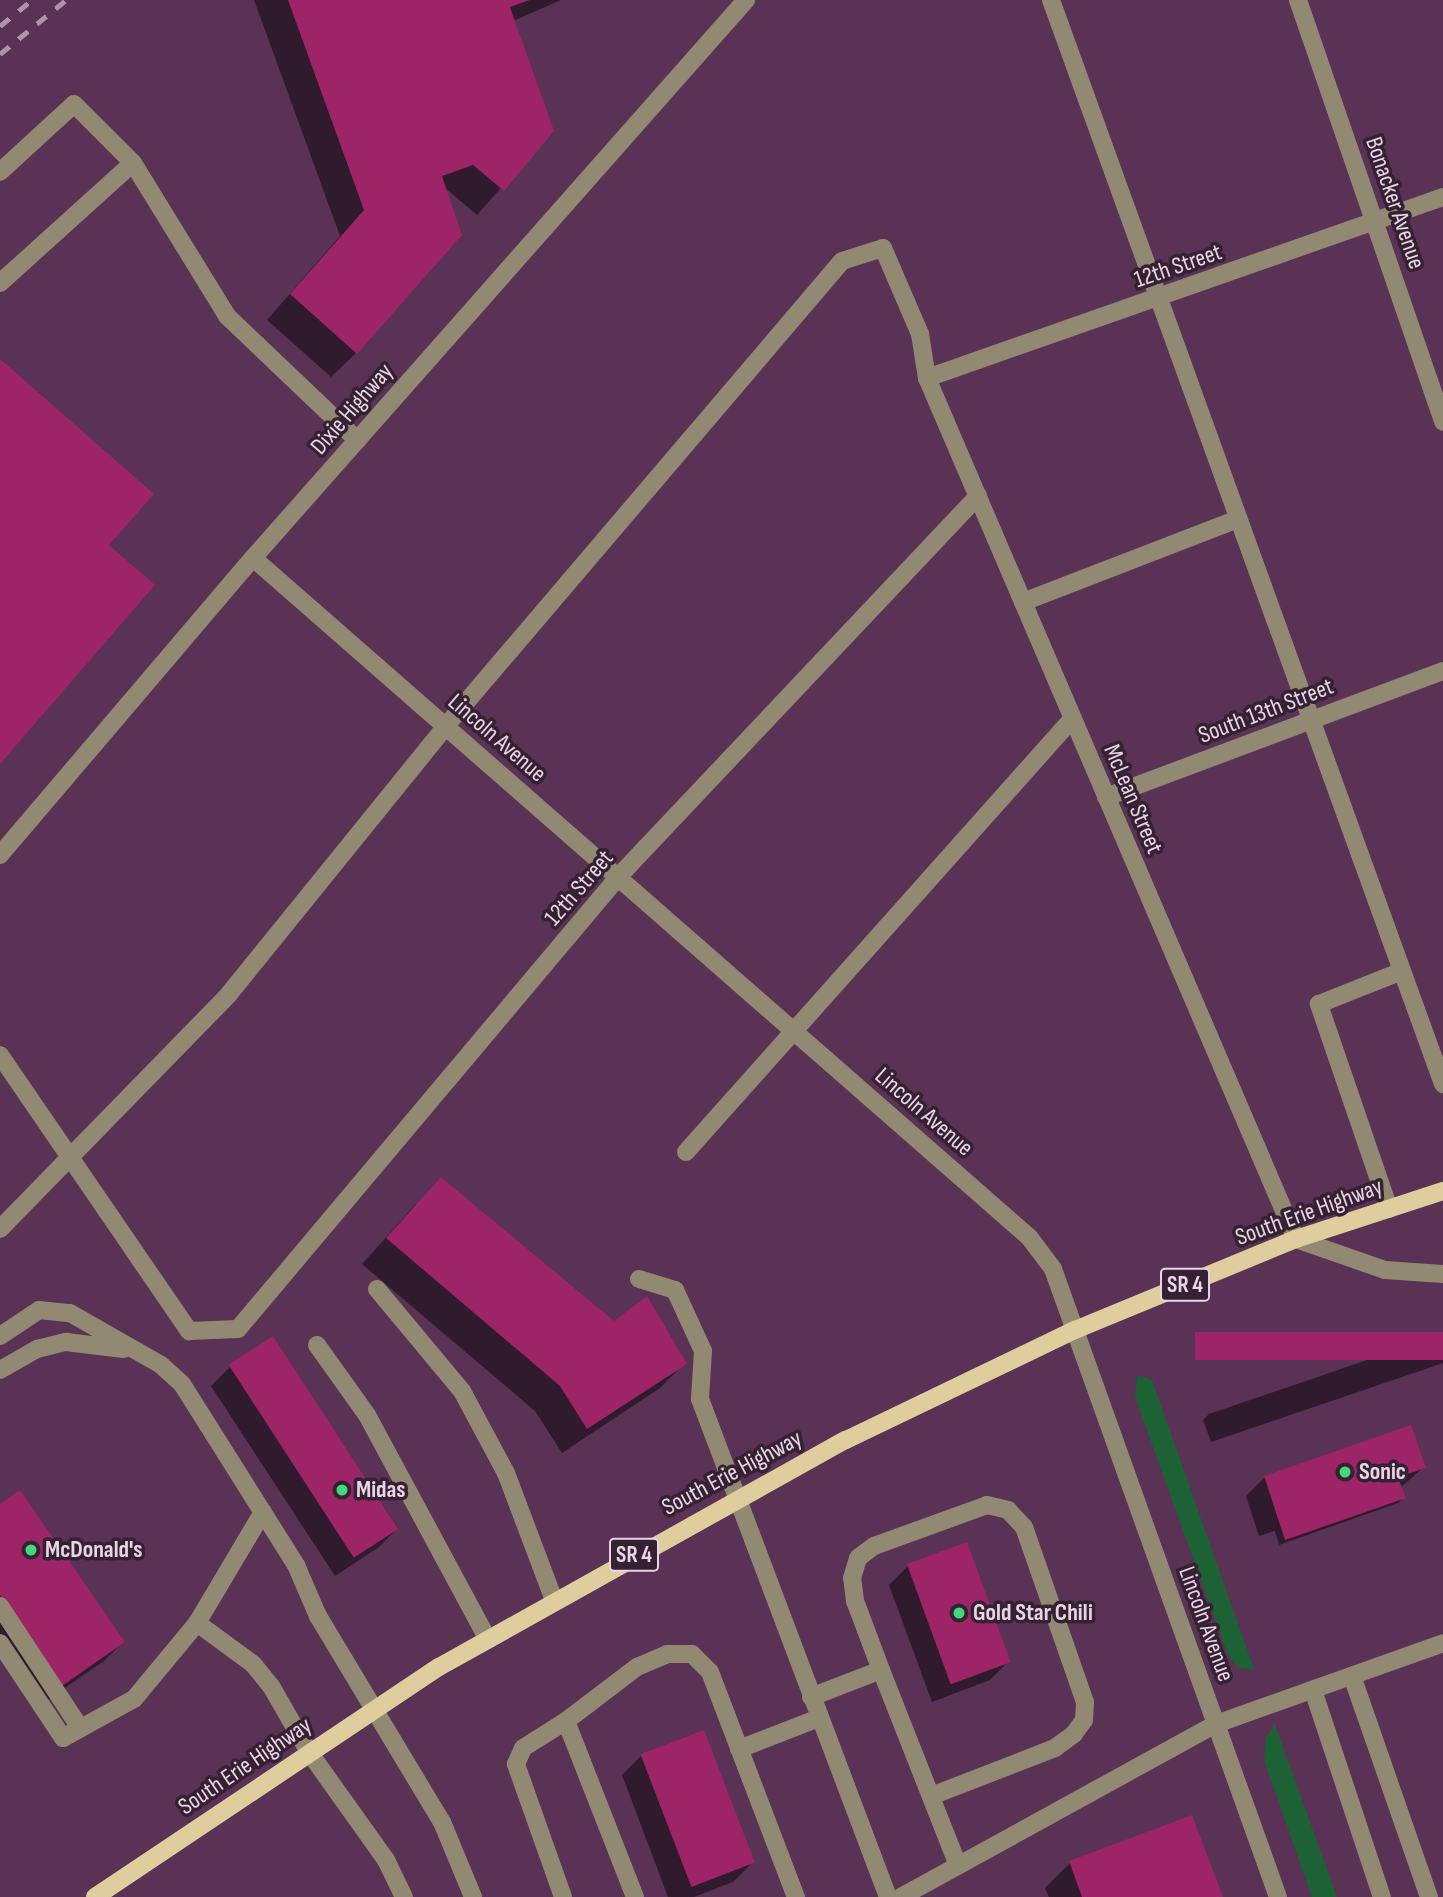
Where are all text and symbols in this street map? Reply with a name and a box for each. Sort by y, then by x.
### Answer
street label: Bonacker Avenue [1359,133,1431,273]
street label: 12th Street [1130,238,1226,294]
street label: Dixie Highway [305,358,399,460]
street label: South 13th Street [1194,672,1338,750]
street label: Lincoln Avenue [442,688,552,788]
street label: McLean Street [1097,740,1169,858]
street label: 12th Street [538,844,620,932]
street label: Lincoln Avenue [869,1062,979,1162]
street label: South Erie Highway [1232,1172,1386,1252]
road number: SR 4 [1159,1266,1211,1304]
street label: South Erie Highway [657,1424,807,1522]
place label: Sonic [1359,1458,1406,1486]
marker: Sonic [1337,1464,1353,1480]
place label: Midas [356,1476,406,1504]
marker: Midas [334,1482,350,1498]
place label: McDonald's [45,1536,143,1564]
road number: SR 4 [608,1536,660,1574]
marker: McDonald's [23,1542,39,1558]
street label: Lincoln Avenue [1172,1563,1240,1685]
place label: Gold Star Chili [973,1599,1093,1627]
marker: Gold Star Chili [951,1605,967,1621]
street label: South Erie Highway [173,1711,317,1821]

